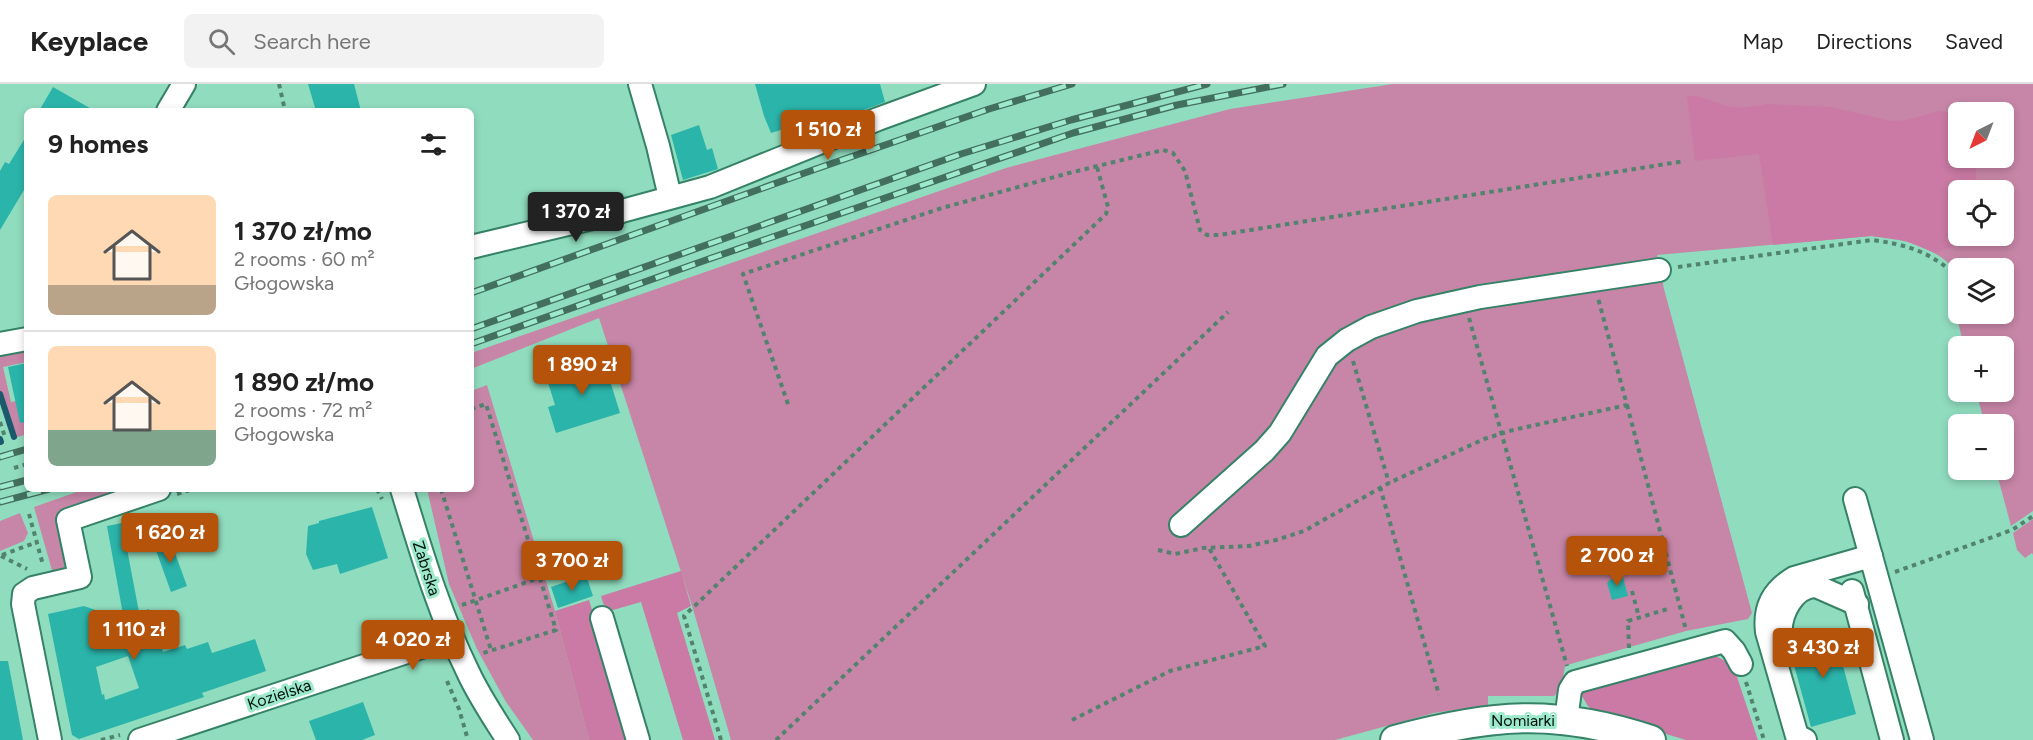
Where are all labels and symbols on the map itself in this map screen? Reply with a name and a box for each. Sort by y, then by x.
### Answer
north arrow [1948,102,2014,168]
pin: 1 510 zł [766,110,890,161]
pin: 1 370 zł [514,192,638,243]
pin: 1 890 zł [520,345,644,396]
pin: 1 620 zł [108,513,232,564]
pin: 2 700 zł [1555,536,1679,587]
street label: Zabrska [409,538,444,598]
pin: 3 700 zł [510,541,634,592]
pin: 1 110 zł [72,610,196,661]
pin: 4 020 zł [351,620,475,671]
pin: 3 430 zł [1761,628,1885,679]
street label: Kozielska [245,675,313,714]
street label: Nomiarki [1491,711,1555,730]

